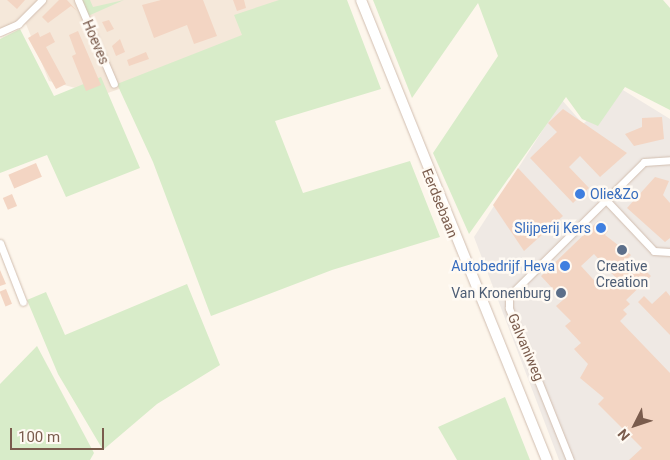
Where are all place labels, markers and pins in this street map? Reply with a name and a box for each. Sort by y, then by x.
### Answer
place label: Olie&Zo [590,186,639,202]
marker: Olie&Zo [574,188,586,200]
place label: Slijperij Kers [514,220,591,236]
marker: Slijperij Kers [595,222,607,234]
marker: Creative Creation [616,244,628,256]
place label: Autobedrijf Heva [451,258,555,274]
place label: Creative Creation [596,258,648,290]
marker: Autobedrijf Heva [559,260,571,272]
place label: Van Kronenburg [451,285,551,301]
marker: Van Kronenburg [555,287,567,299]

